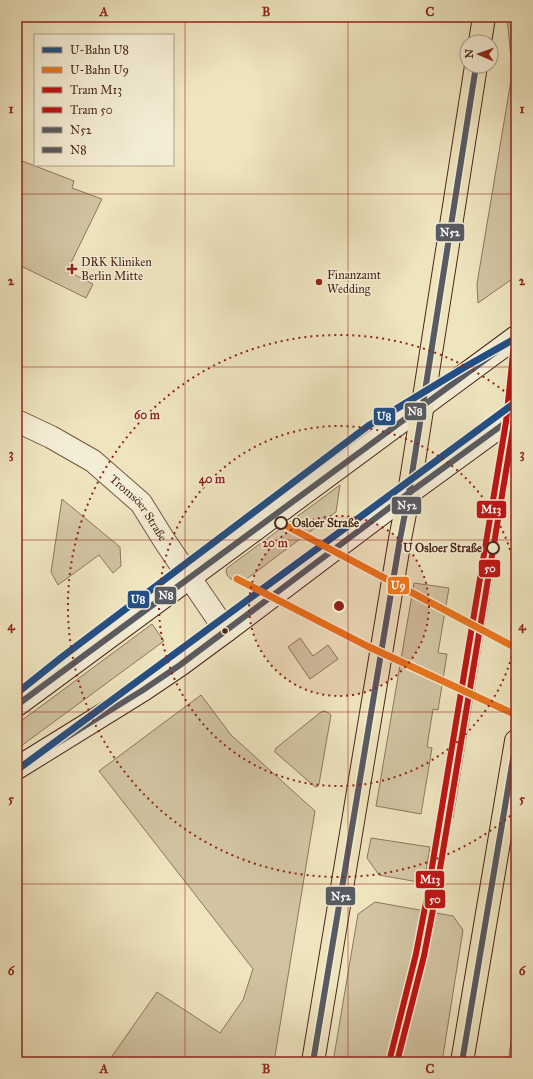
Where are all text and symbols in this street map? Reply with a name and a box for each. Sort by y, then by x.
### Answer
text: A [99,4,109,20]
text: B [262,4,271,20]
text: C [426,4,435,20]
legend [34,34,174,166]
north arrow [459,34,499,74]
text: U-Bahn U8 [70,43,129,57]
text: N [463,48,476,59]
text: U-Bahn U9 [70,63,129,77]
text: Tram M13 [70,83,122,97]
text: 1 [8,101,14,117]
text: 1 [519,101,525,117]
text: Tram 50 [70,103,113,117]
text: N52 [70,123,92,137]
text: N8 [70,143,87,157]
line badge: N52 [435,223,465,242]
text: N52 [440,226,461,239]
place label: DRK Kliniken Berlin Mitte [81,255,152,283]
marker: DRK Kliniken Berlin Mitte [66,263,78,275]
place label: Finanzamt Wedding [327,268,382,297]
text: 2 [8,273,15,289]
text: 2 [519,273,526,289]
marker: Finanzamt Wedding [314,277,324,287]
line badge: N8 [404,402,427,421]
text: N8 [407,405,423,418]
line badge: U8 [373,407,396,426]
text: 60 m [134,408,161,422]
text: U8 [377,410,391,423]
text: 3 [8,446,14,462]
text: 3 [519,446,525,462]
street label: Tromsöer Straße [107,472,170,544]
text: 40 m [199,472,226,487]
line badge: N52 [391,496,422,515]
text: N52 [397,499,418,512]
line badge: M13 [476,500,507,519]
text: M13 [481,503,501,517]
marker: Osloer Straße [274,516,288,530]
place label: Osloer Straße [292,516,359,530]
text: 20 m [262,536,289,550]
place label: U Osloer Straße [403,541,482,555]
marker: U Osloer Straße [486,541,500,555]
line badge: 50 [478,559,501,578]
text: 50 [484,562,496,575]
line badge: U9 [387,576,410,595]
text: U9 [391,579,405,593]
line badge: N8 [154,586,177,605]
text: N8 [158,589,174,602]
line badge: U8 [127,590,150,609]
text: U8 [131,593,145,606]
centre of rings [332,599,346,613]
text: 4 [7,618,15,634]
text: 4 [518,618,526,634]
unlabelled marker [220,626,230,636]
text: 5 [8,791,15,807]
text: 5 [519,791,526,807]
line badge: M13 [415,870,445,889]
text: M13 [420,873,440,887]
line badge: N52 [325,886,356,906]
line badge: 50 [424,889,446,909]
text: N52 [331,890,352,903]
text: 50 [429,893,441,906]
text: 6 [8,963,16,979]
text: 6 [519,963,527,979]
text: A [99,1061,109,1077]
text: B [262,1061,271,1077]
text: C [426,1061,435,1077]

